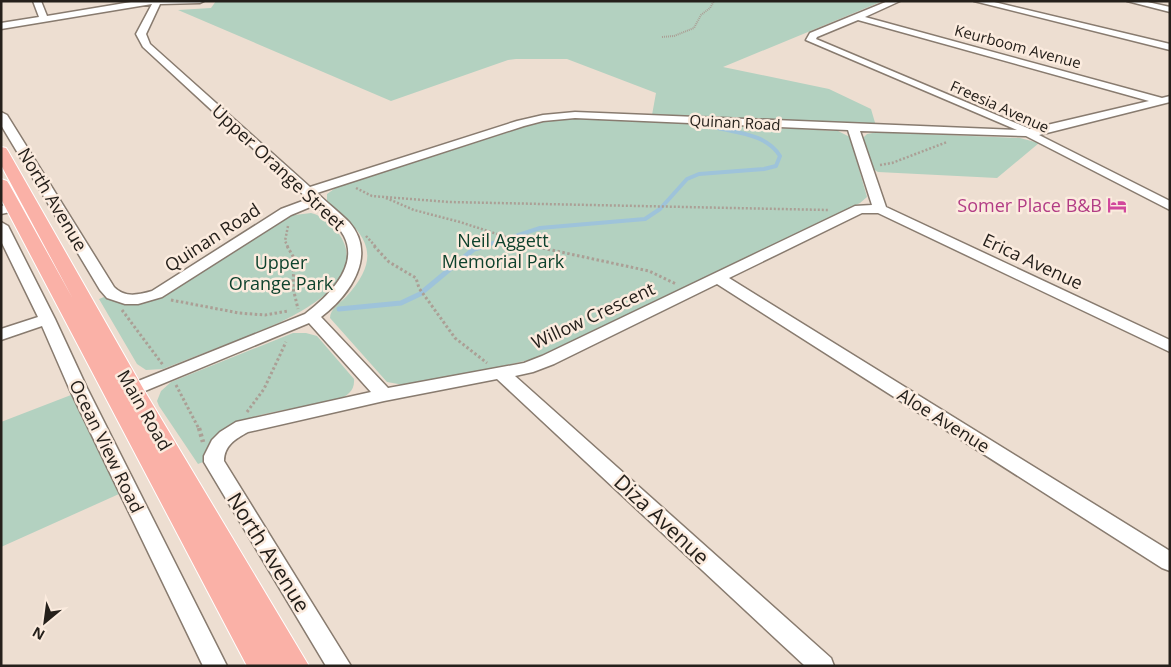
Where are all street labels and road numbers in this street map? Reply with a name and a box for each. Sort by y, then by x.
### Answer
street label: Keurboom Avenue [953,19,1083,73]
street label: Freesia Avenue [947,75,1053,137]
street label: Upper Orange Street [207,99,351,235]
street label: Quinan Road [689,110,781,134]
street label: North Avenue [13,143,93,255]
street label: Quinan Road [160,197,264,277]
street label: Erica Avenue [979,227,1087,295]
street label: Willow Crescent [528,276,658,354]
street label: Main Road [112,365,178,455]
street label: Ocean View Road [64,375,150,517]
street label: Aloe Avenue [893,382,995,458]
street label: Diza Avenue [608,468,716,570]
street label: North Avenue [221,487,317,617]

